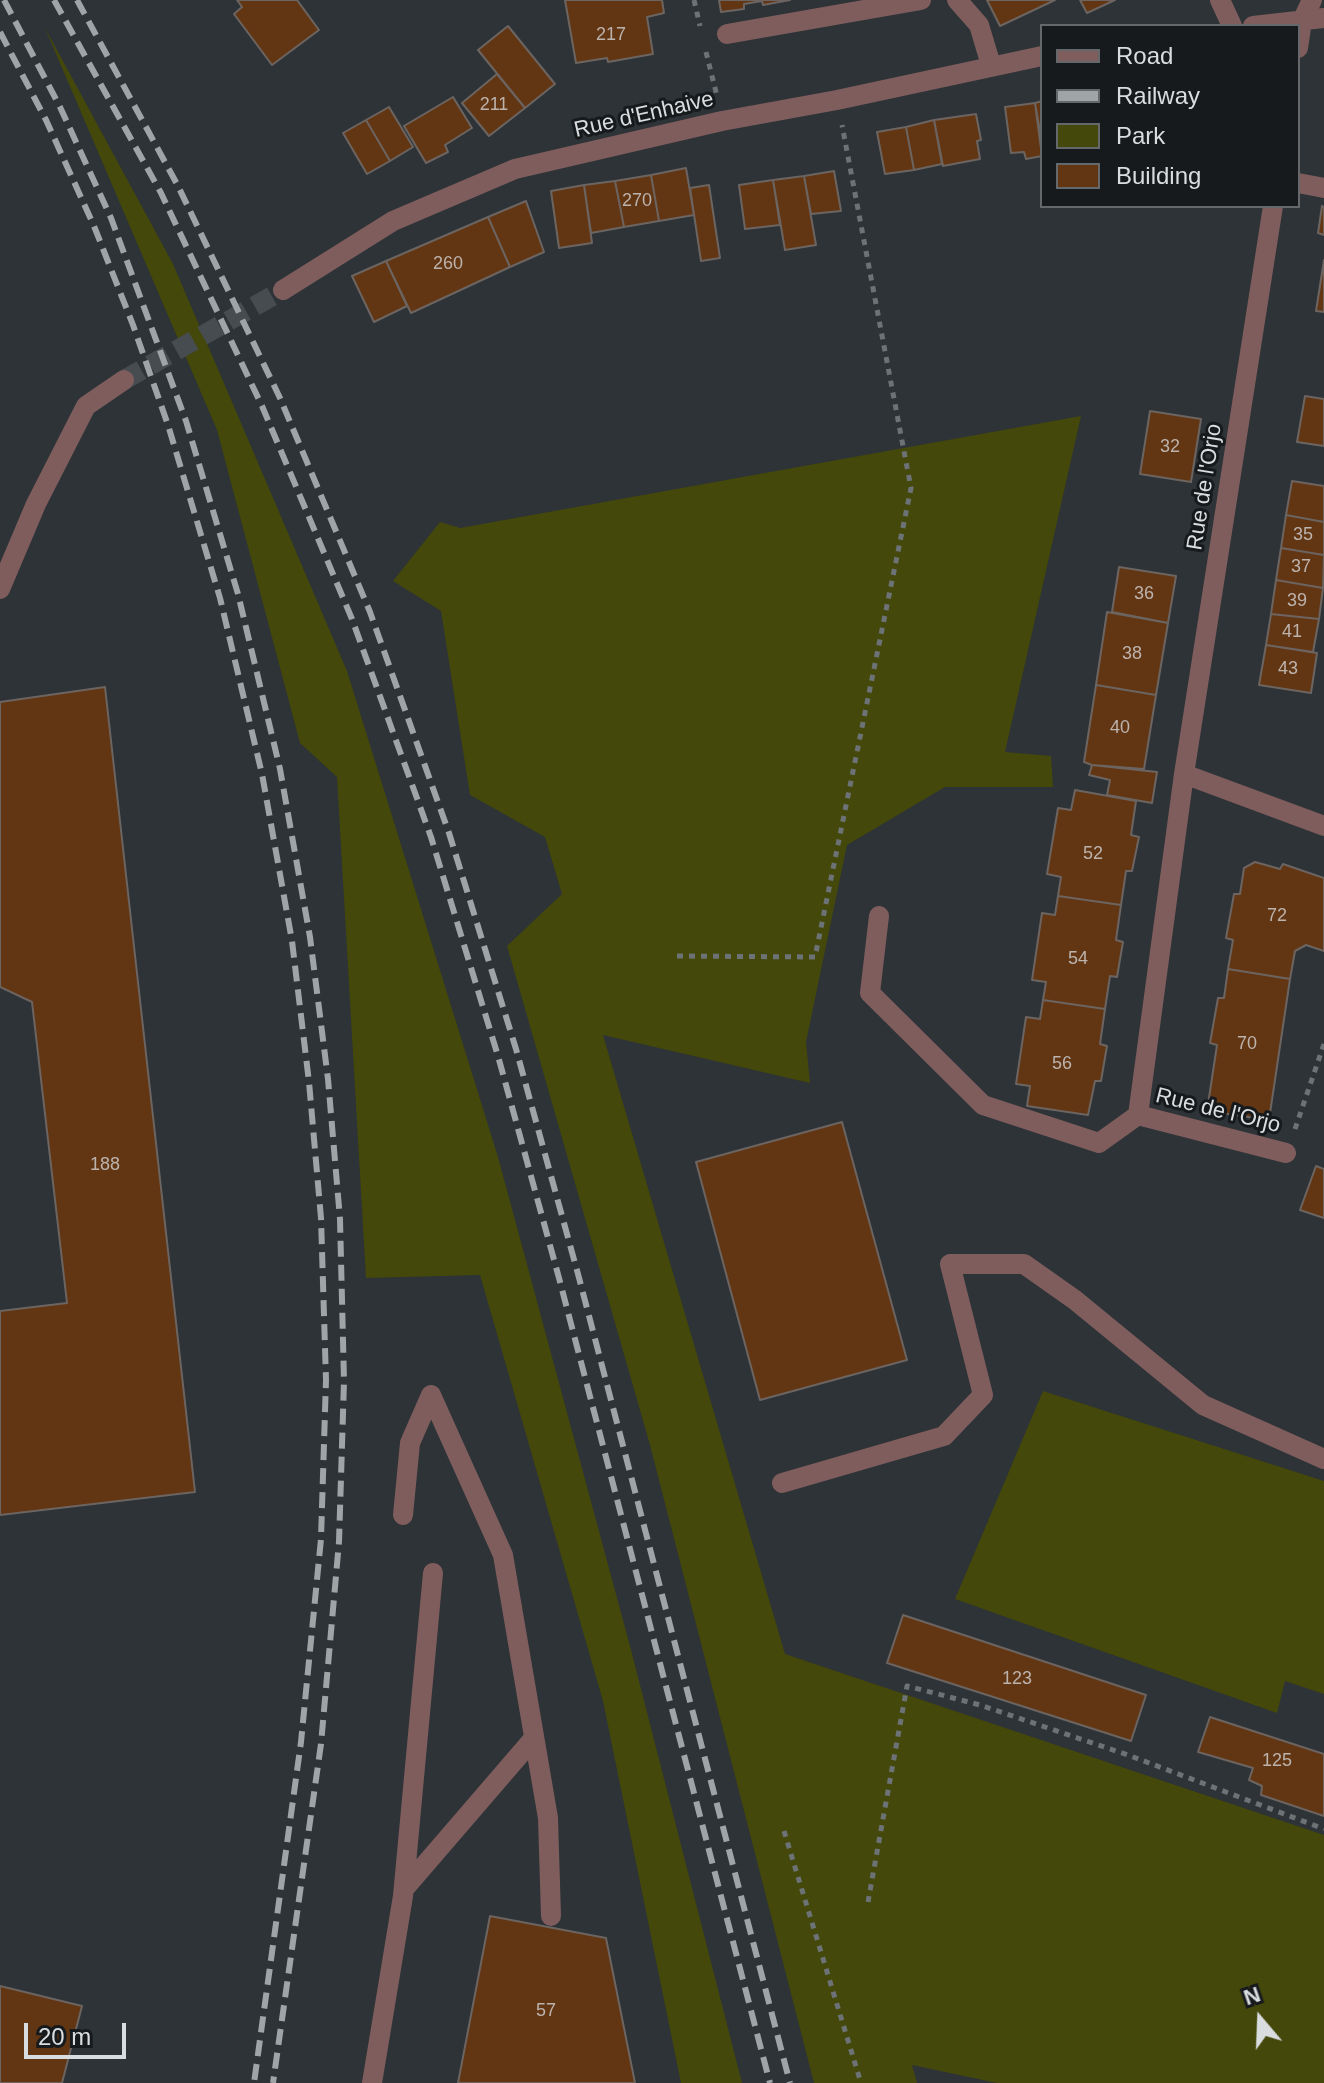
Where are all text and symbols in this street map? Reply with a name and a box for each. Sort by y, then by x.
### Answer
house number: 217 [596,24,626,46]
legend [1040,24,1300,208]
text: Road [1116,42,1173,69]
text: Railway [1116,82,1200,109]
street label: Rue d'Enhaive [572,86,716,144]
house number: 211 [480,94,508,116]
text: Park [1116,122,1165,149]
text: Building [1116,162,1201,189]
house number: 270 [622,190,652,212]
house number: 260 [433,253,463,275]
street label: Rue de l'Orjo [1182,422,1228,552]
house number: 32 [1160,436,1180,458]
house number: 35 [1293,524,1313,546]
house number: 37 [1291,556,1311,578]
house number: 36 [1134,583,1154,605]
house number: 39 [1287,590,1307,612]
house number: 41 [1282,621,1302,643]
house number: 38 [1122,643,1142,665]
house number: 43 [1278,658,1298,680]
house number: 40 [1110,717,1130,739]
house number: 52 [1083,843,1103,865]
house number: 72 [1267,905,1287,927]
house number: 54 [1068,948,1088,970]
house number: 70 [1237,1033,1257,1055]
house number: 56 [1052,1053,1072,1075]
street label: Rue de l'Orjo [1153,1083,1283,1139]
house number: 188 [90,1154,120,1176]
house number: 123 [1002,1668,1032,1690]
house number: 125 [1262,1750,1292,1772]
north arrow [1220,1979,1300,2059]
text: N [1240,1981,1264,2010]
house number: 57 [536,2000,556,2022]
scale bar [28,2007,130,2057]
text: 20 m [38,2023,91,2050]

